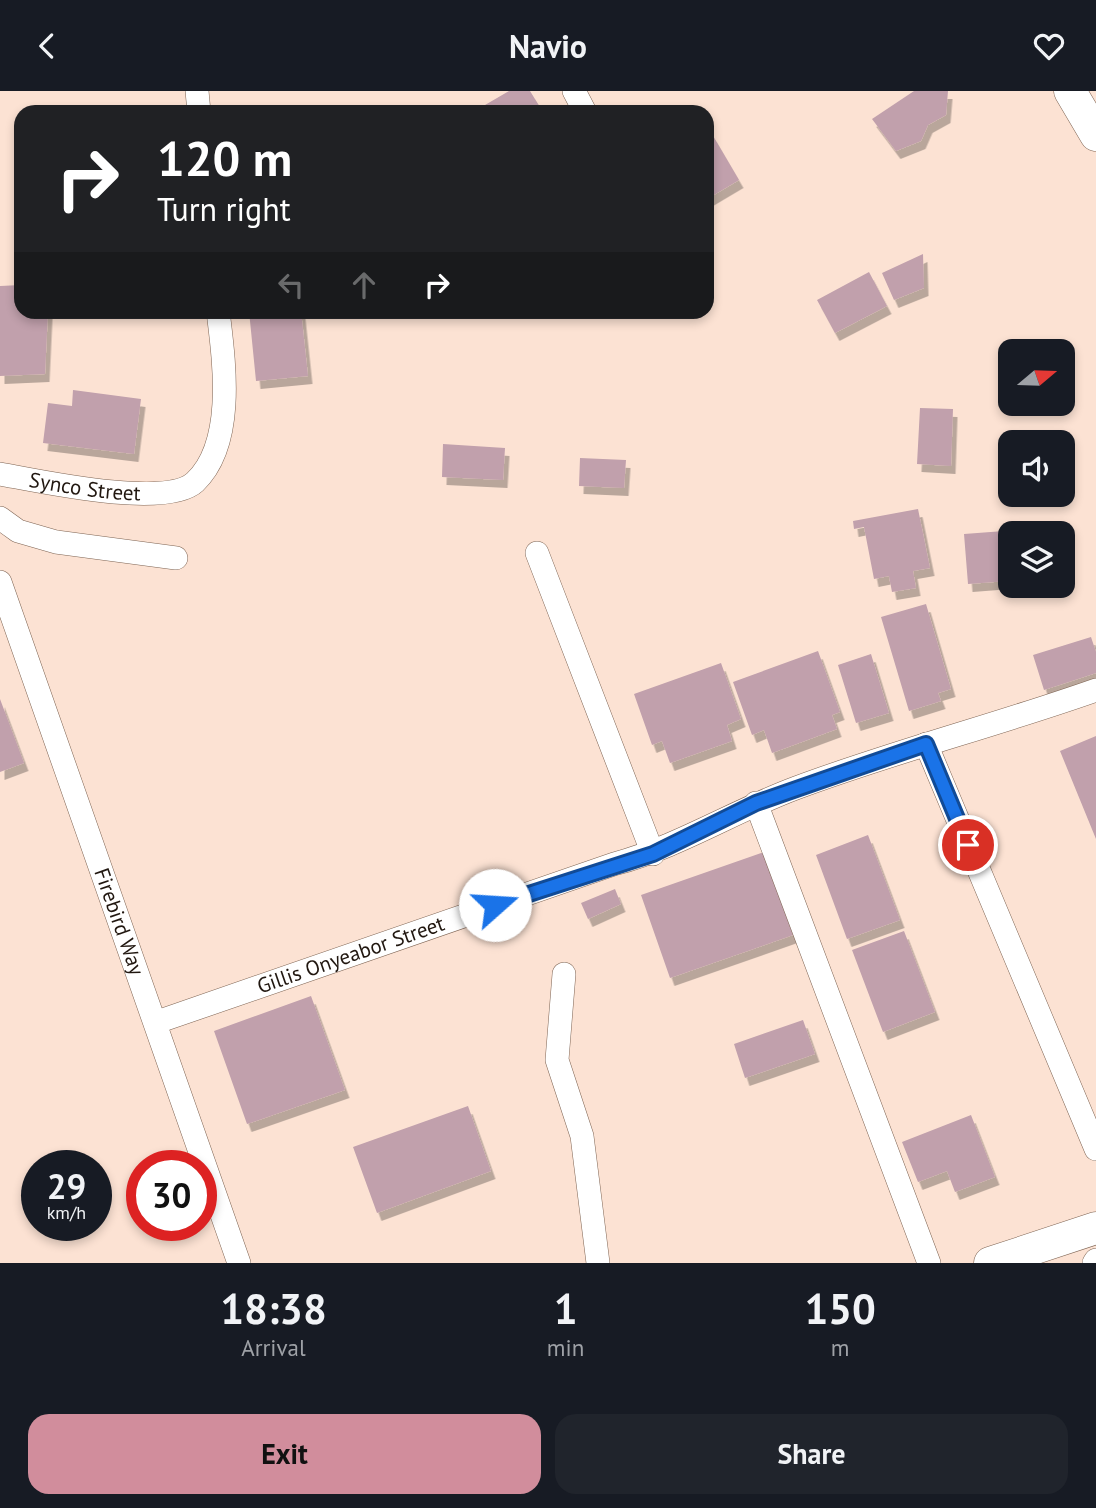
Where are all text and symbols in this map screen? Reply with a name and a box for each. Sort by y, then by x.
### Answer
text: Navio [509,25,587,67]
icon: back [28,27,66,65]
icon: heart [1030,27,1068,65]
text: 120 m [157,126,292,190]
icon: right [42,133,133,224]
text: Turn right [157,188,291,230]
icon: left [272,266,310,304]
icon: ahead [345,266,383,304]
icon: right [418,266,456,304]
north arrow [998,339,1074,417]
map controls [998,339,1075,598]
button: sound [998,430,1075,507]
street label: Synco Street [27,466,141,507]
button: layers [998,521,1075,598]
pin [938,815,998,875]
icon: arrive [949,826,987,864]
street label: Firebird Way [88,864,151,979]
position arrow [458,868,532,942]
street label: Gillis Onyeabor Street [253,910,448,999]
speed limit sign: 30 [126,1150,217,1241]
text: 29 [47,1163,86,1209]
text: km/h [47,1201,86,1224]
text: 18:38 [220,1281,327,1336]
text: 1 [554,1281,577,1336]
text: 150 [804,1281,876,1336]
text: Arrival [241,1333,306,1362]
text: min [547,1333,584,1362]
text: m [831,1333,849,1362]
button: Exit [28,1414,541,1494]
button: Share [555,1414,1068,1494]

